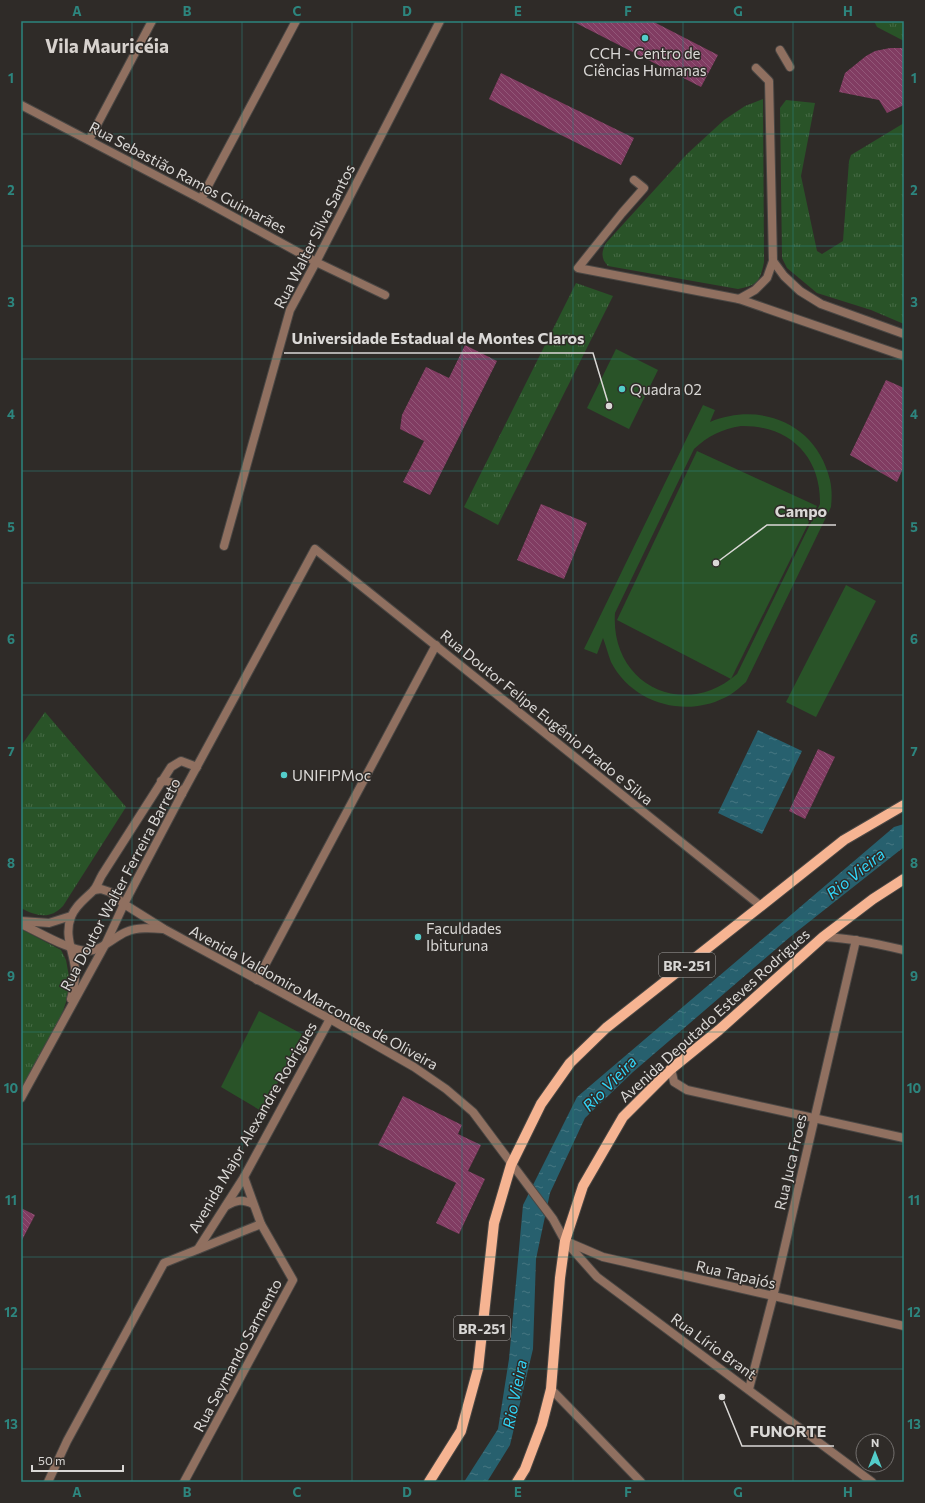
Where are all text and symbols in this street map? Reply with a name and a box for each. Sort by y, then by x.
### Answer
text: A [72,3,82,19]
text: B [183,3,192,19]
text: C [293,3,302,19]
text: D [402,3,412,19]
text: E [514,3,522,19]
text: F [624,3,632,19]
text: G [733,3,743,19]
text: H [843,3,853,19]
marker: CCH - Centro de Ciências Humanas [640,33,650,43]
district label: Vila Mauricéia [45,34,169,57]
place label: CCH - Centro de Ciências Humanas [583,44,707,79]
text: 1 [8,70,14,86]
text: 1 [911,70,917,86]
street label: Rua Sebastião Ramos Guimarães [86,117,290,237]
street label: Rua Walter Silva Santos [270,161,358,311]
text: 2 [7,182,15,198]
text: 2 [910,182,918,198]
text: 3 [7,294,15,310]
text: 3 [910,294,918,310]
callout: Universidade Estadual de Montes Claros [284,325,593,353]
text: Universidade Estadual de Montes Claros [292,328,584,347]
place label: Quadra 02 [630,380,702,398]
marker: Quadra 02 [617,384,627,394]
text: 4 [7,406,15,422]
text: 4 [910,406,918,422]
callout: Campo [767,497,836,525]
text: Campo [775,501,828,520]
text: 5 [7,519,15,535]
text: 5 [910,519,918,535]
street label: Rua Doutor Felipe Eugênio Prado e Silva [437,626,657,808]
text: 6 [7,631,15,647]
text: 6 [910,631,918,647]
text: 7 [7,743,15,759]
text: 7 [910,743,918,759]
place label: UNIFIPMoc [292,766,371,784]
marker: UNIFIPMoc [279,770,289,780]
street label: Rua Doutor Walter Ferreira Barreto [56,774,184,994]
water label: Rio Vieira [822,844,888,902]
text: 8 [7,855,15,871]
text: 8 [910,855,918,871]
place label: Faculdades Ibituruna [426,919,502,954]
street label: Avenida Valdomiro Marcondes de Oliveira [187,921,441,1073]
street label: Avenida Deputado Esteves Rodrigues [615,924,813,1105]
marker: Faculdades Ibituruna [413,932,423,942]
road number: BR-251 [659,953,715,977]
text: 9 [7,968,15,984]
text: 9 [910,968,918,984]
street label: Avenida Major Alexandre Rodrigues [184,1018,320,1236]
water label: Rio Vieira [578,1051,640,1115]
text: 10 [4,1080,19,1096]
text: 10 [907,1080,922,1096]
street label: Rua Juca Froes [770,1112,810,1212]
text: 11 [5,1192,17,1208]
text: 11 [908,1192,920,1208]
street label: Rua Tapajós [694,1256,778,1292]
street label: Rua Seymando Sarmento [189,1275,285,1435]
text: 12 [4,1304,18,1320]
text: 12 [907,1304,921,1320]
street label: Rua Lírio Brant [668,1309,760,1383]
road number: BR-251 [454,1316,510,1340]
water label: Rio Vieira [498,1358,530,1430]
text: 13 [4,1416,18,1432]
text: 13 [907,1416,921,1432]
callout: FUNORTE [742,1418,834,1446]
text: FUNORTE [750,1421,826,1440]
north arrow [855,1433,895,1473]
text: N [871,1436,879,1449]
scale bar [32,1447,123,1473]
text: 50 m [38,1453,66,1467]
text: A [72,1484,82,1500]
text: B [183,1484,192,1500]
text: C [293,1484,302,1500]
text: D [402,1484,412,1500]
text: E [514,1484,522,1500]
text: F [624,1484,632,1500]
text: G [733,1484,743,1500]
text: H [843,1484,853,1500]

